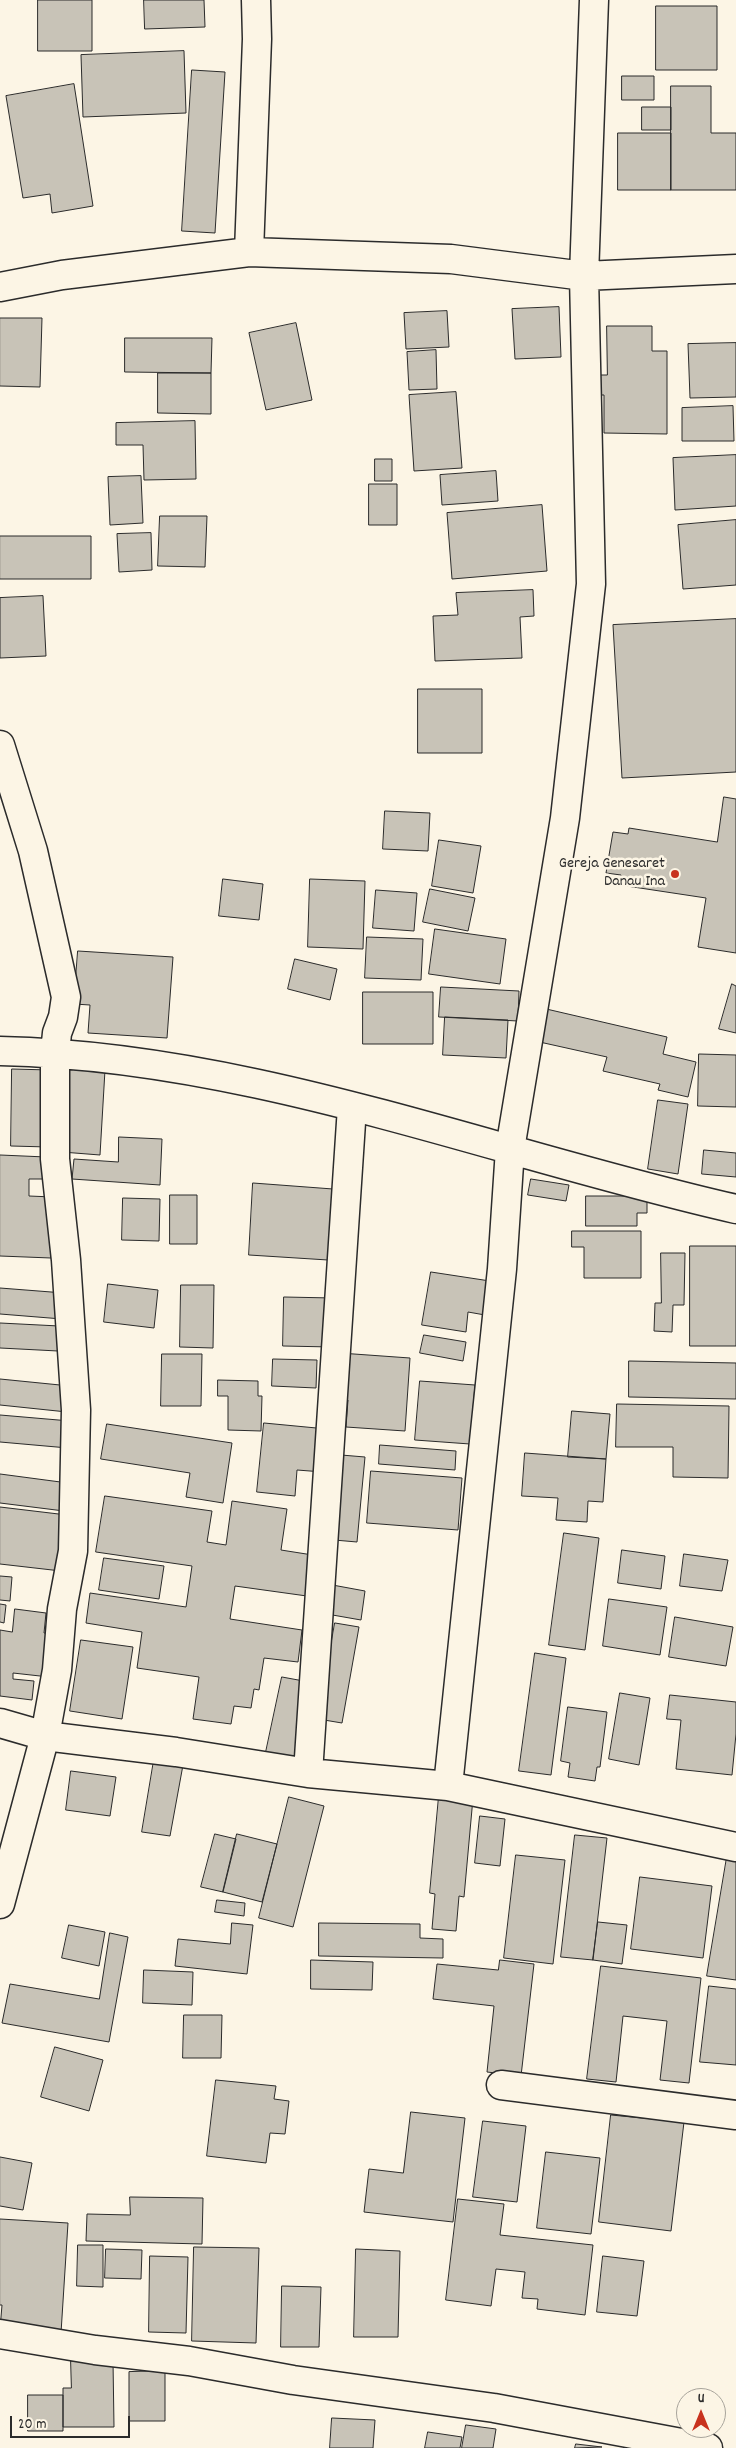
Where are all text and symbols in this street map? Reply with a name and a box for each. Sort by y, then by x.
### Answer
place label: Gereja Genesaret Danau Ina [559,855,665,893]
marker: Gereja Genesaret Danau Ina [669,868,681,880]
north arrow [676,2388,726,2438]
text: U [698,2389,704,2409]
scale bar [12,2406,132,2438]
text: 20 m [18,2414,46,2436]

